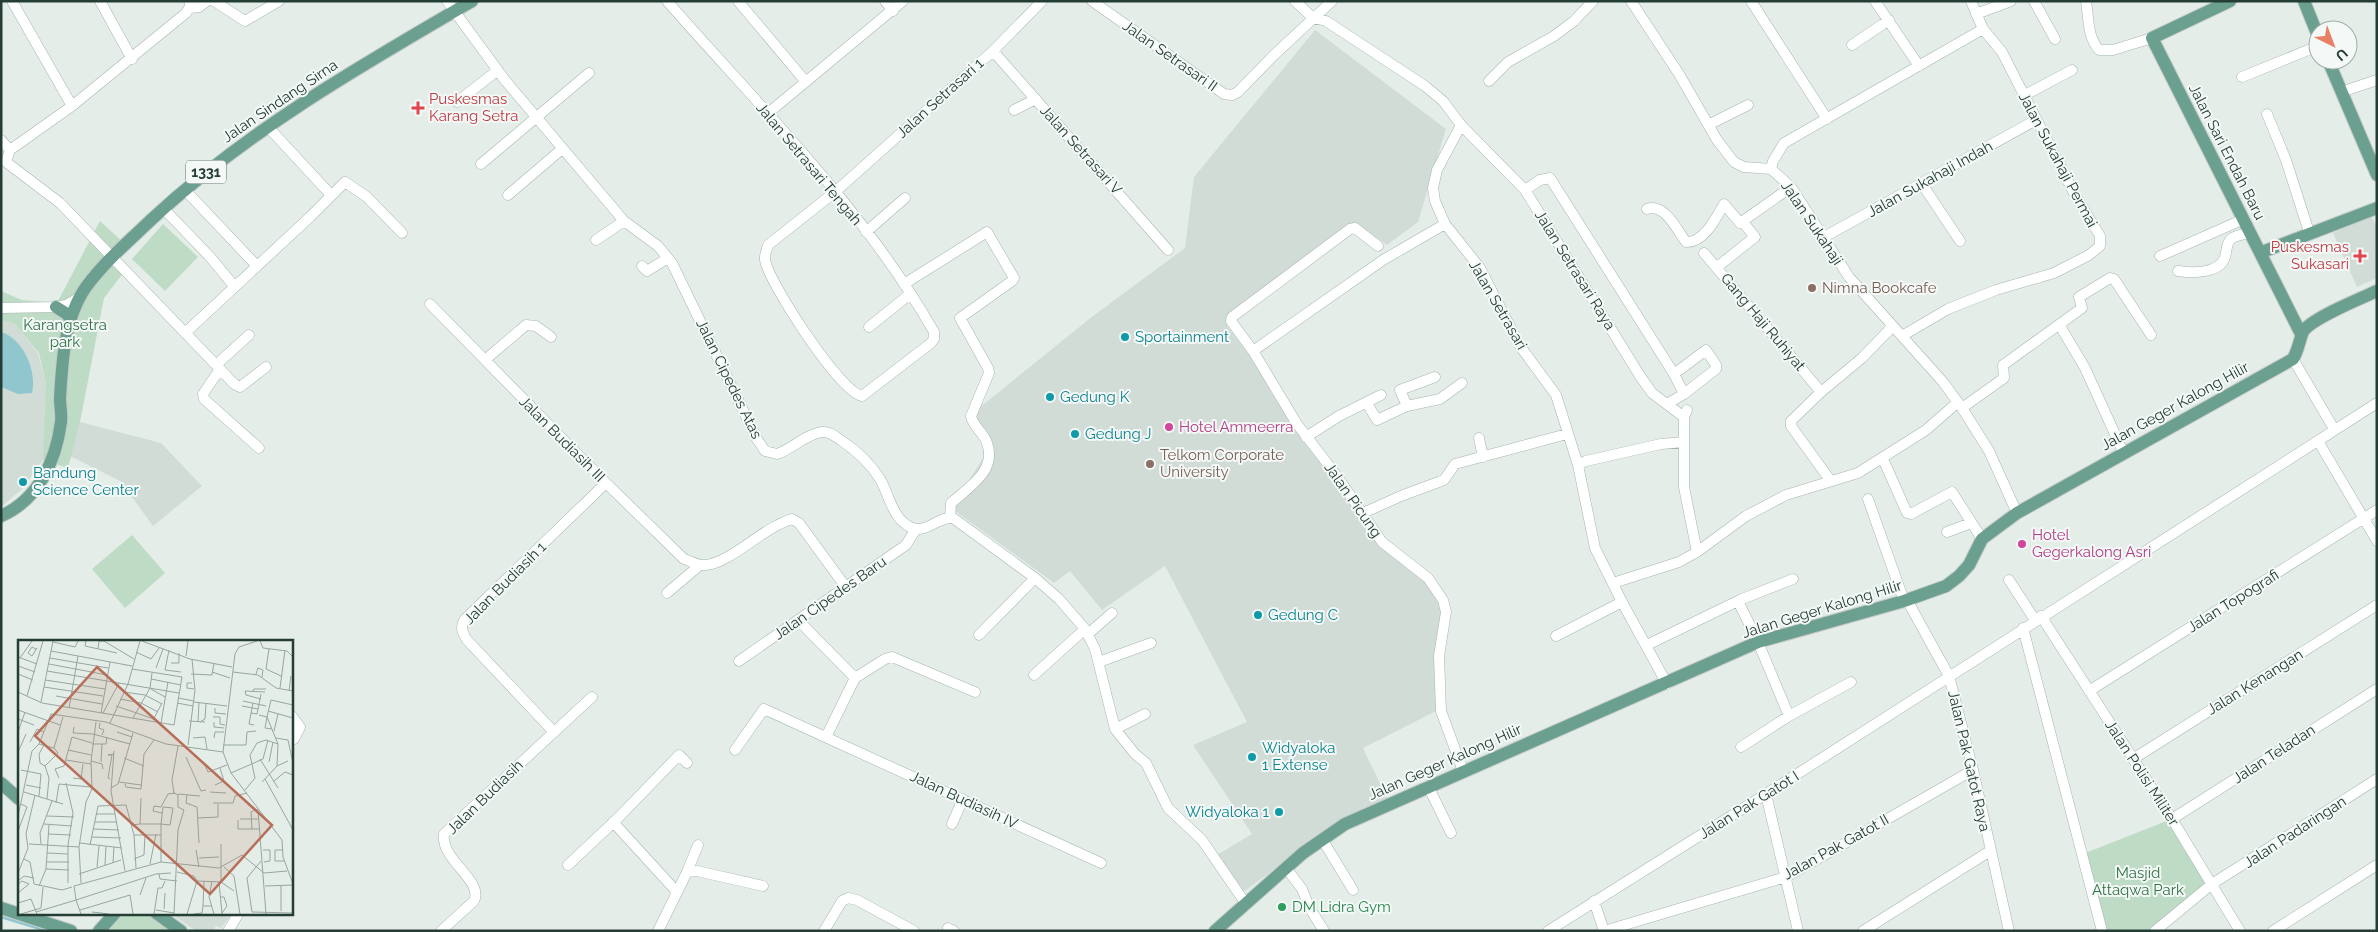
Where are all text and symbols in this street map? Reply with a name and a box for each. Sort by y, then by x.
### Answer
street label: Jalan Setrasari II [1119,17,1221,95]
north arrow [2308,20,2358,70]
text: U [2332,45,2351,64]
street label: Jalan Setrasari 1 [893,54,988,142]
street label: Jalan Sindang Sirna [219,56,341,146]
street label: Jalan Sari Endah Baru [2185,81,2269,223]
place label: Puskesmas Karang Setra [429,90,518,125]
street label: Jalan Sukahaji Permai [2015,90,2101,230]
street label: Jalan Setrasari Tengah [752,99,866,229]
marker: Puskesmas Karang Setra [411,101,425,115]
street label: Jalan Setrasari V [1036,102,1126,198]
street label: Jalan Sukahaji Indah [1864,137,1996,221]
road number: 1331 [186,160,226,183]
street label: Jalan Sukahaji [1777,177,1847,269]
street label: Jalan Setrasari Raya [1531,207,1619,333]
place label: Puskesmas Sukasari [2271,238,2349,273]
marker: Puskesmas Sukasari [2353,249,2367,263]
street label: Jalan Setrasari [1465,257,1531,353]
street label: Gang Haji Ruhiyat [1717,269,1809,375]
place label: Nimna Bookcafe [1822,279,1937,297]
marker: Nimna Bookcafe [1806,282,1818,294]
park label: Karangsetra park [23,316,107,351]
street label: Jalan Cipedes Atas [692,316,766,442]
place label: Sportainment [1135,328,1229,346]
marker: Sportainment [1119,331,1131,343]
street label: Jalan Geger Kalong Hilir [2098,358,2253,454]
place label: Gedung K [1060,388,1130,406]
marker: Gedung K [1044,391,1056,403]
street label: Jalan Budiasih III [515,392,609,486]
place label: Hotel Ammeerra [1179,418,1293,436]
marker: Hotel Ammeerra [1163,421,1175,433]
place label: Gedung J [1085,425,1151,443]
marker: Gedung J [1069,428,1081,440]
place label: Telkom Corporate University [1160,446,1284,481]
marker: Telkom Corporate University [1144,458,1156,470]
street label: Jalan Picung [1320,459,1386,541]
place label: Bandung Science Center [33,464,139,499]
marker: Bandung Science Center [17,476,29,488]
place label: Hotel Gegerkalong Asri [2032,526,2151,561]
street label: Jalan Budiasih 1 [460,538,550,628]
marker: Hotel Gegerkalong Asri [2016,538,2028,550]
street label: Jalan Cipedes Baru [770,552,890,644]
street label: Jalan Topografi [2184,566,2282,636]
street label: Jalan Geger Kalong Hilir [1740,576,1905,642]
place label: Gedung C [1268,606,1338,624]
marker: Gedung C [1252,609,1264,621]
inset map [18,640,292,914]
street label: Jalan Kenangan [2204,645,2306,719]
street label: Jalan Pak Gatot Raya [1944,689,1994,833]
street label: Jalan Polisi Militer [2101,717,2183,830]
street label: Jalan Geger Kalong Hilir [1365,720,1525,804]
street label: Jalan Teladan [2229,721,2319,787]
place label: Widyaloka 1 Extense [1262,739,1336,774]
marker: Widyaloka 1 Extense [1246,751,1258,763]
street label: Jalan Budiasih [443,756,527,838]
street label: Jalan Budiasih IV [907,767,1021,833]
street label: Jalan Pak Gatot I [1696,767,1802,843]
street label: Jalan Padaringan [2240,792,2350,872]
place label: Widyaloka 1 [1185,803,1270,821]
marker: Widyaloka 1 [1273,806,1285,818]
street label: Jalan Pak Gatot II [1780,810,1892,884]
park label: Masjid Attaqwa Park [2092,864,2184,899]
place label: DM Lidra Gym [1292,898,1391,916]
marker: DM Lidra Gym [1276,901,1288,913]

